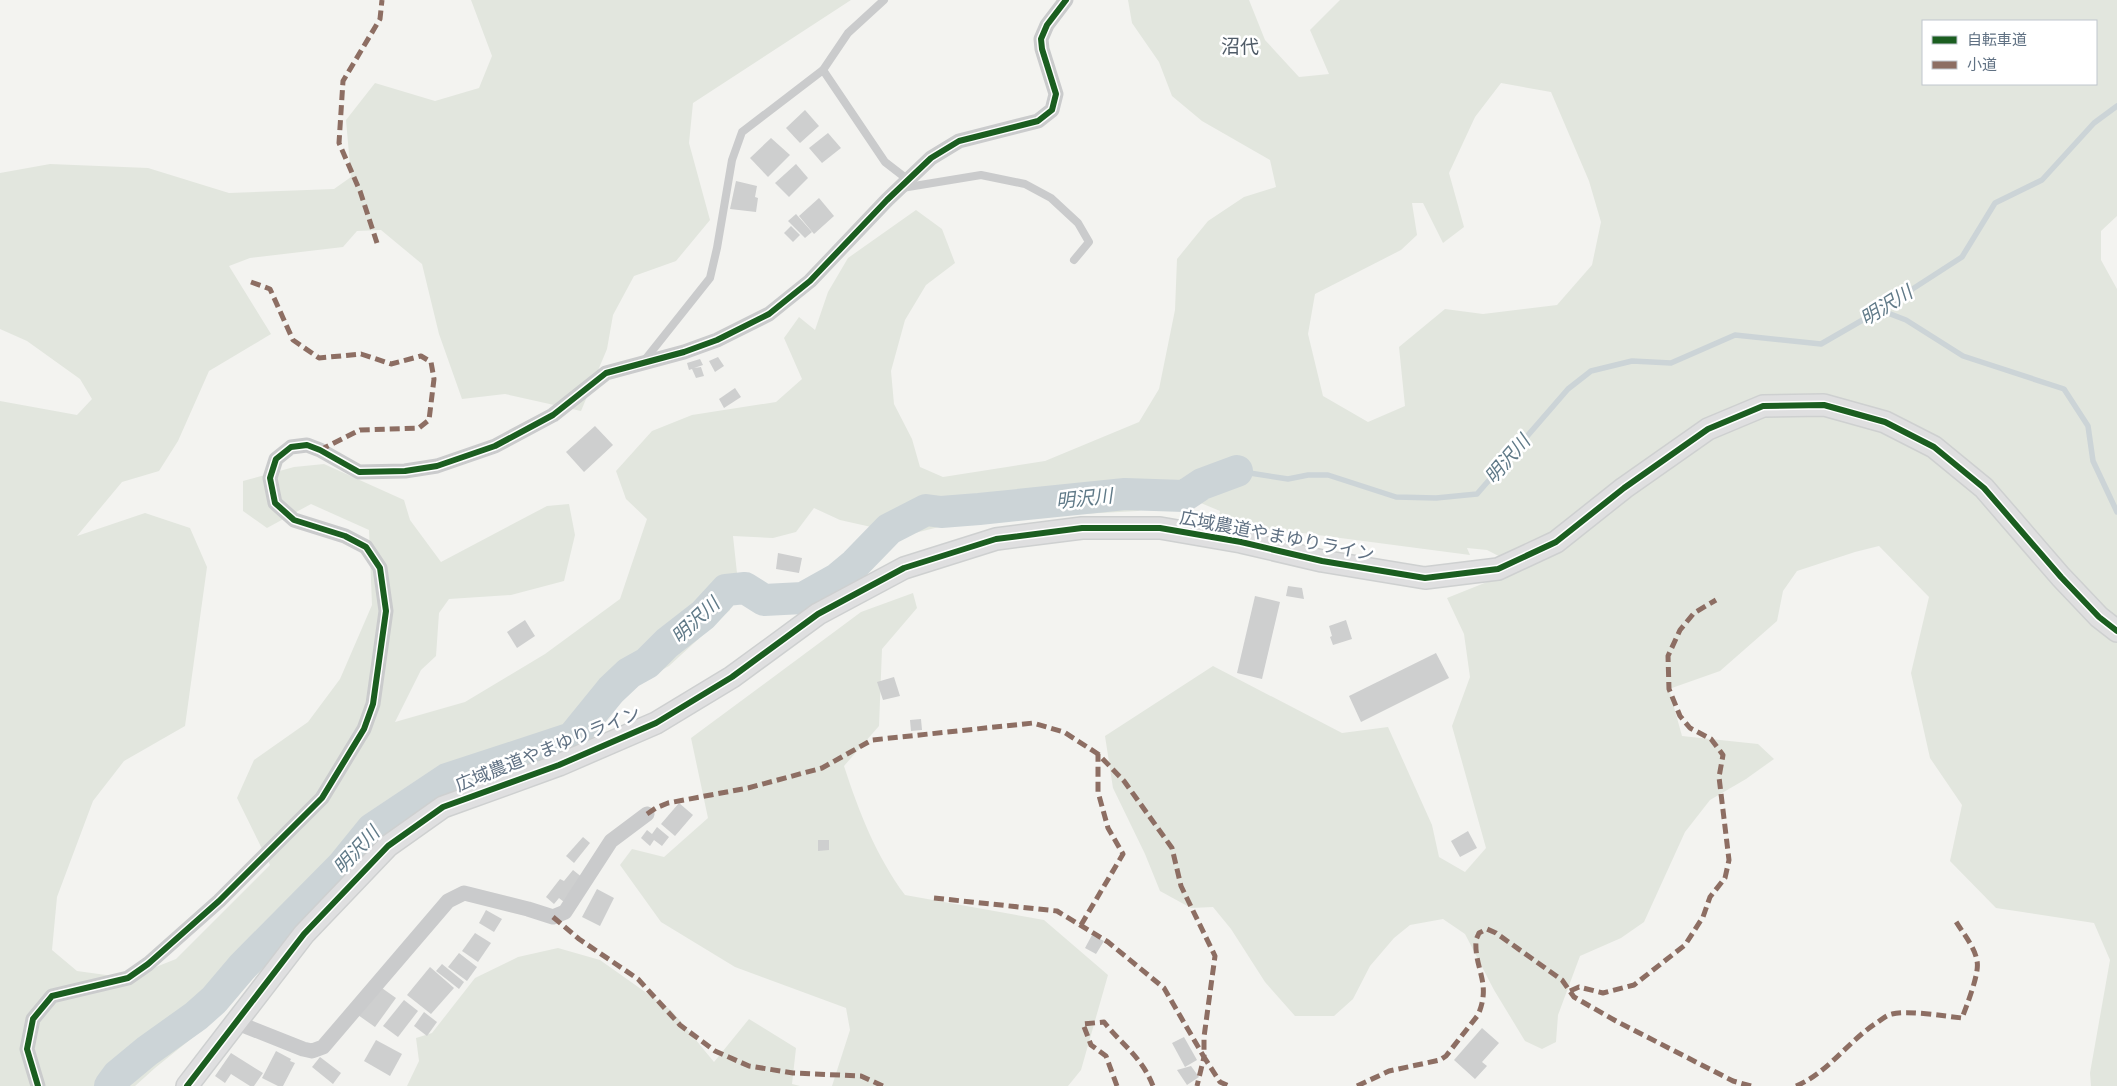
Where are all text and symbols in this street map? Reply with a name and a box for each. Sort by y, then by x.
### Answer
legend [1922,20,2097,85]
text: 自転車道 [1967,31,2027,48]
district label: 沼代 [1221,36,1259,57]
text: 小道 [1967,56,1997,73]
water label: 明沢川 [1857,280,1918,329]
water label: 明沢川 [1481,429,1535,488]
water label: 明沢川 [1055,485,1115,512]
street label: 広域農道やまゆりライン [1178,507,1376,565]
water label: 明沢川 [667,592,725,647]
street label: 広域農道やまゆりライン [452,703,644,795]
water label: 明沢川 [329,821,385,878]

